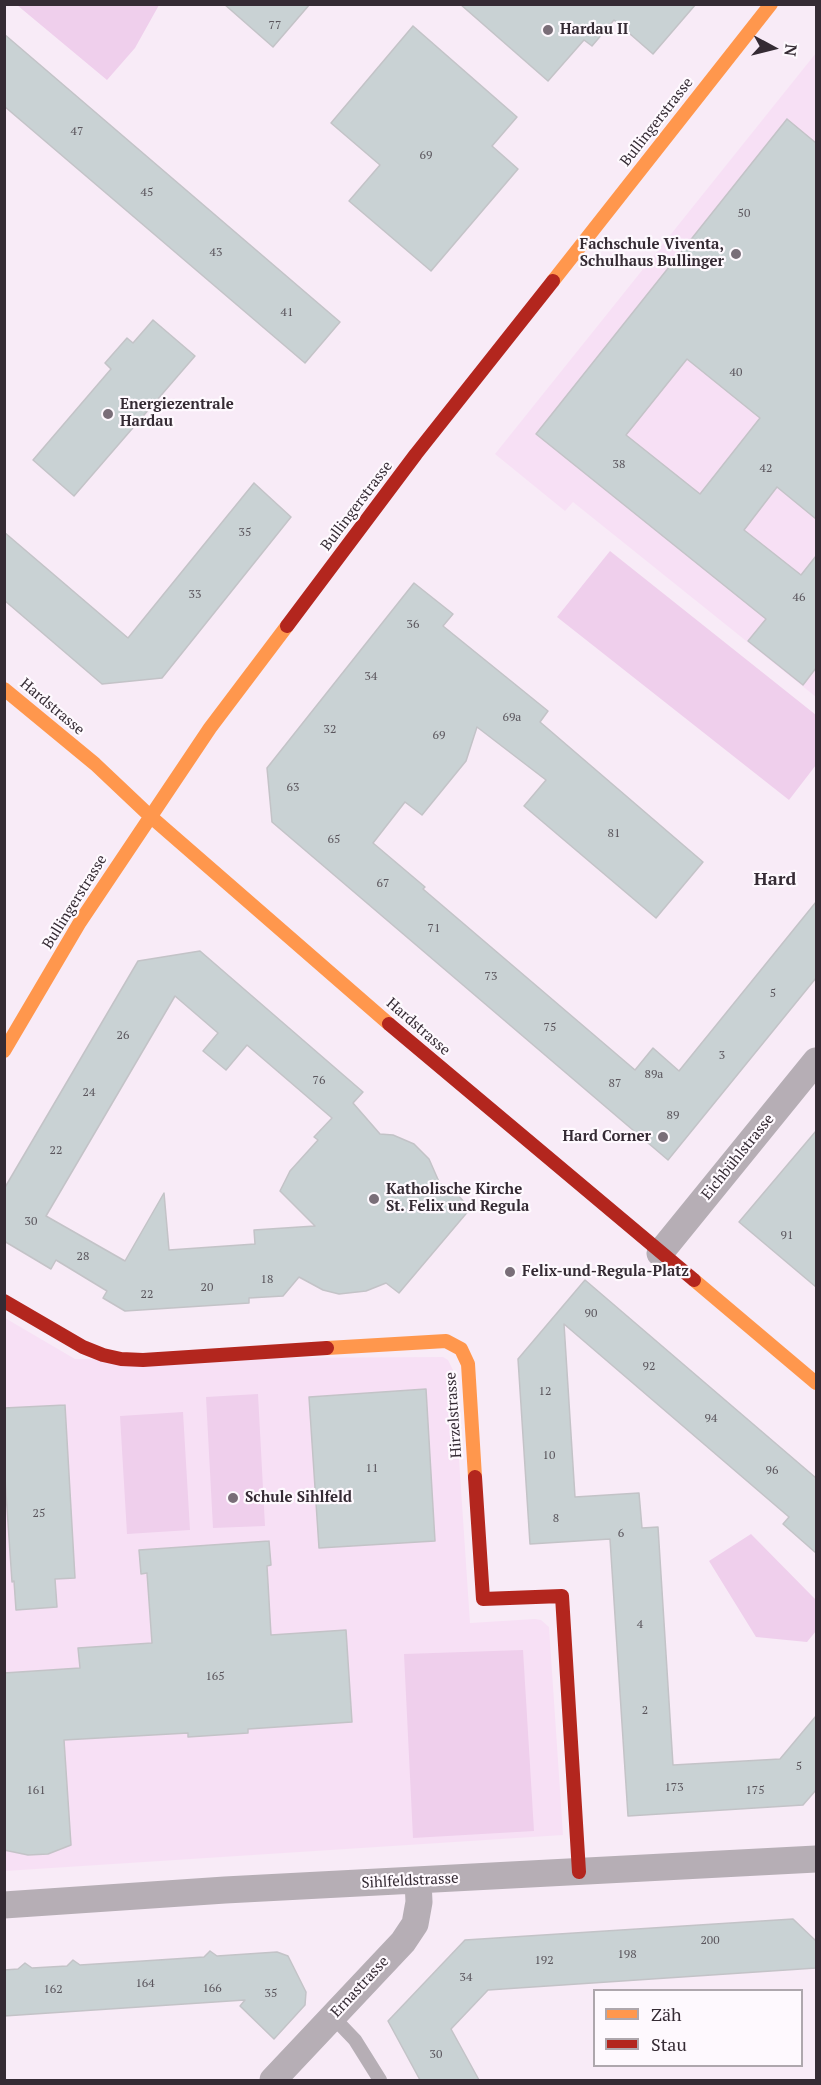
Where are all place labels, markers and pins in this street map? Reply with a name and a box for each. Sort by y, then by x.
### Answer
place label: Hardau II [560,21,628,39]
marker: Hardau II [541,23,555,37]
place label: Fachschule Viventa, Schulhaus Bullinger [580,236,724,271]
marker: Fachschule Viventa, Schulhaus Bullinger [729,247,743,261]
place label: Energiezentrale Hardau [120,396,234,431]
marker: Energiezentrale Hardau [101,407,115,421]
place label: Hard Corner [563,1128,651,1146]
marker: Hard Corner [656,1130,670,1144]
place label: Katholische Kirche St. Felix und Regula [386,1181,529,1216]
marker: Katholische Kirche St. Felix und Regula [367,1192,381,1206]
place label: Felix-und-Regula-Platz [522,1263,689,1281]
marker: Felix-und-Regula-Platz [503,1265,517,1279]
place label: Schule Sihlfeld [245,1489,352,1507]
marker: Schule Sihlfeld [226,1491,240,1505]

